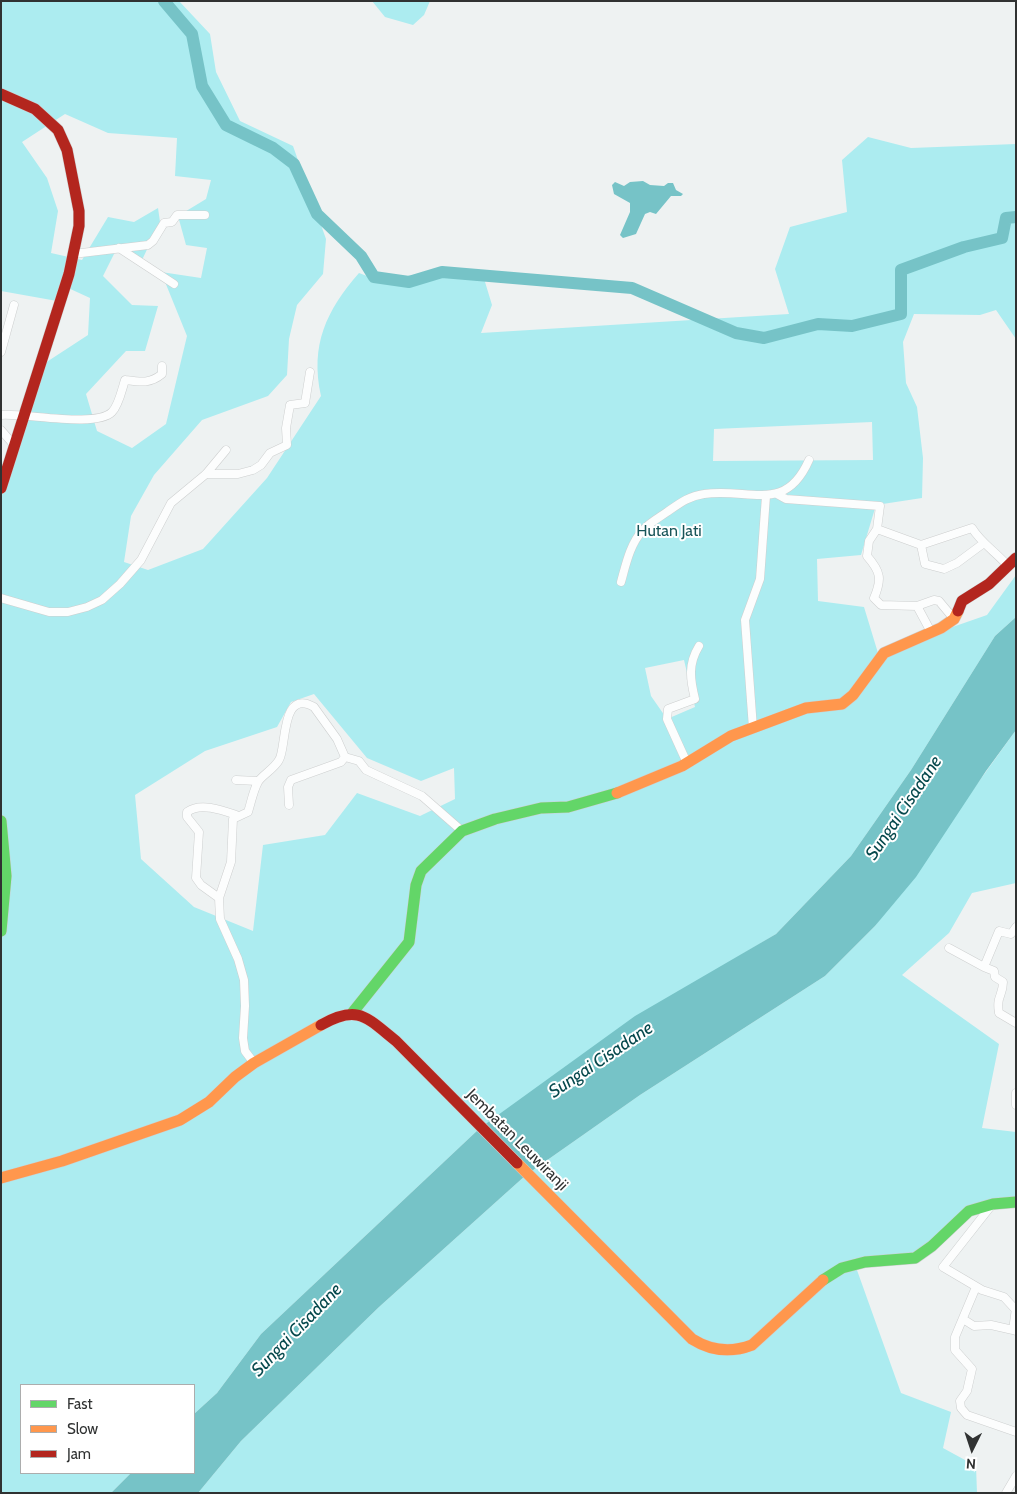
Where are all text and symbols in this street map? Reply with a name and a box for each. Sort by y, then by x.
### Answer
park label: Hutan Jati [636,521,702,541]
water label: Sungai Cisadane [861,752,947,864]
water label: Sungai Cisadane [545,1017,657,1103]
street label: Jembatan Leuwiranji [462,1085,572,1195]
water label: Sungai Cisadane [247,1279,347,1381]
legend [20,1384,195,1474]
text: Fast [67,1395,92,1413]
text: Slow [67,1420,98,1438]
north arrow [947,1424,997,1474]
text: Jam [67,1445,91,1463]
text: N [965,1455,977,1473]

